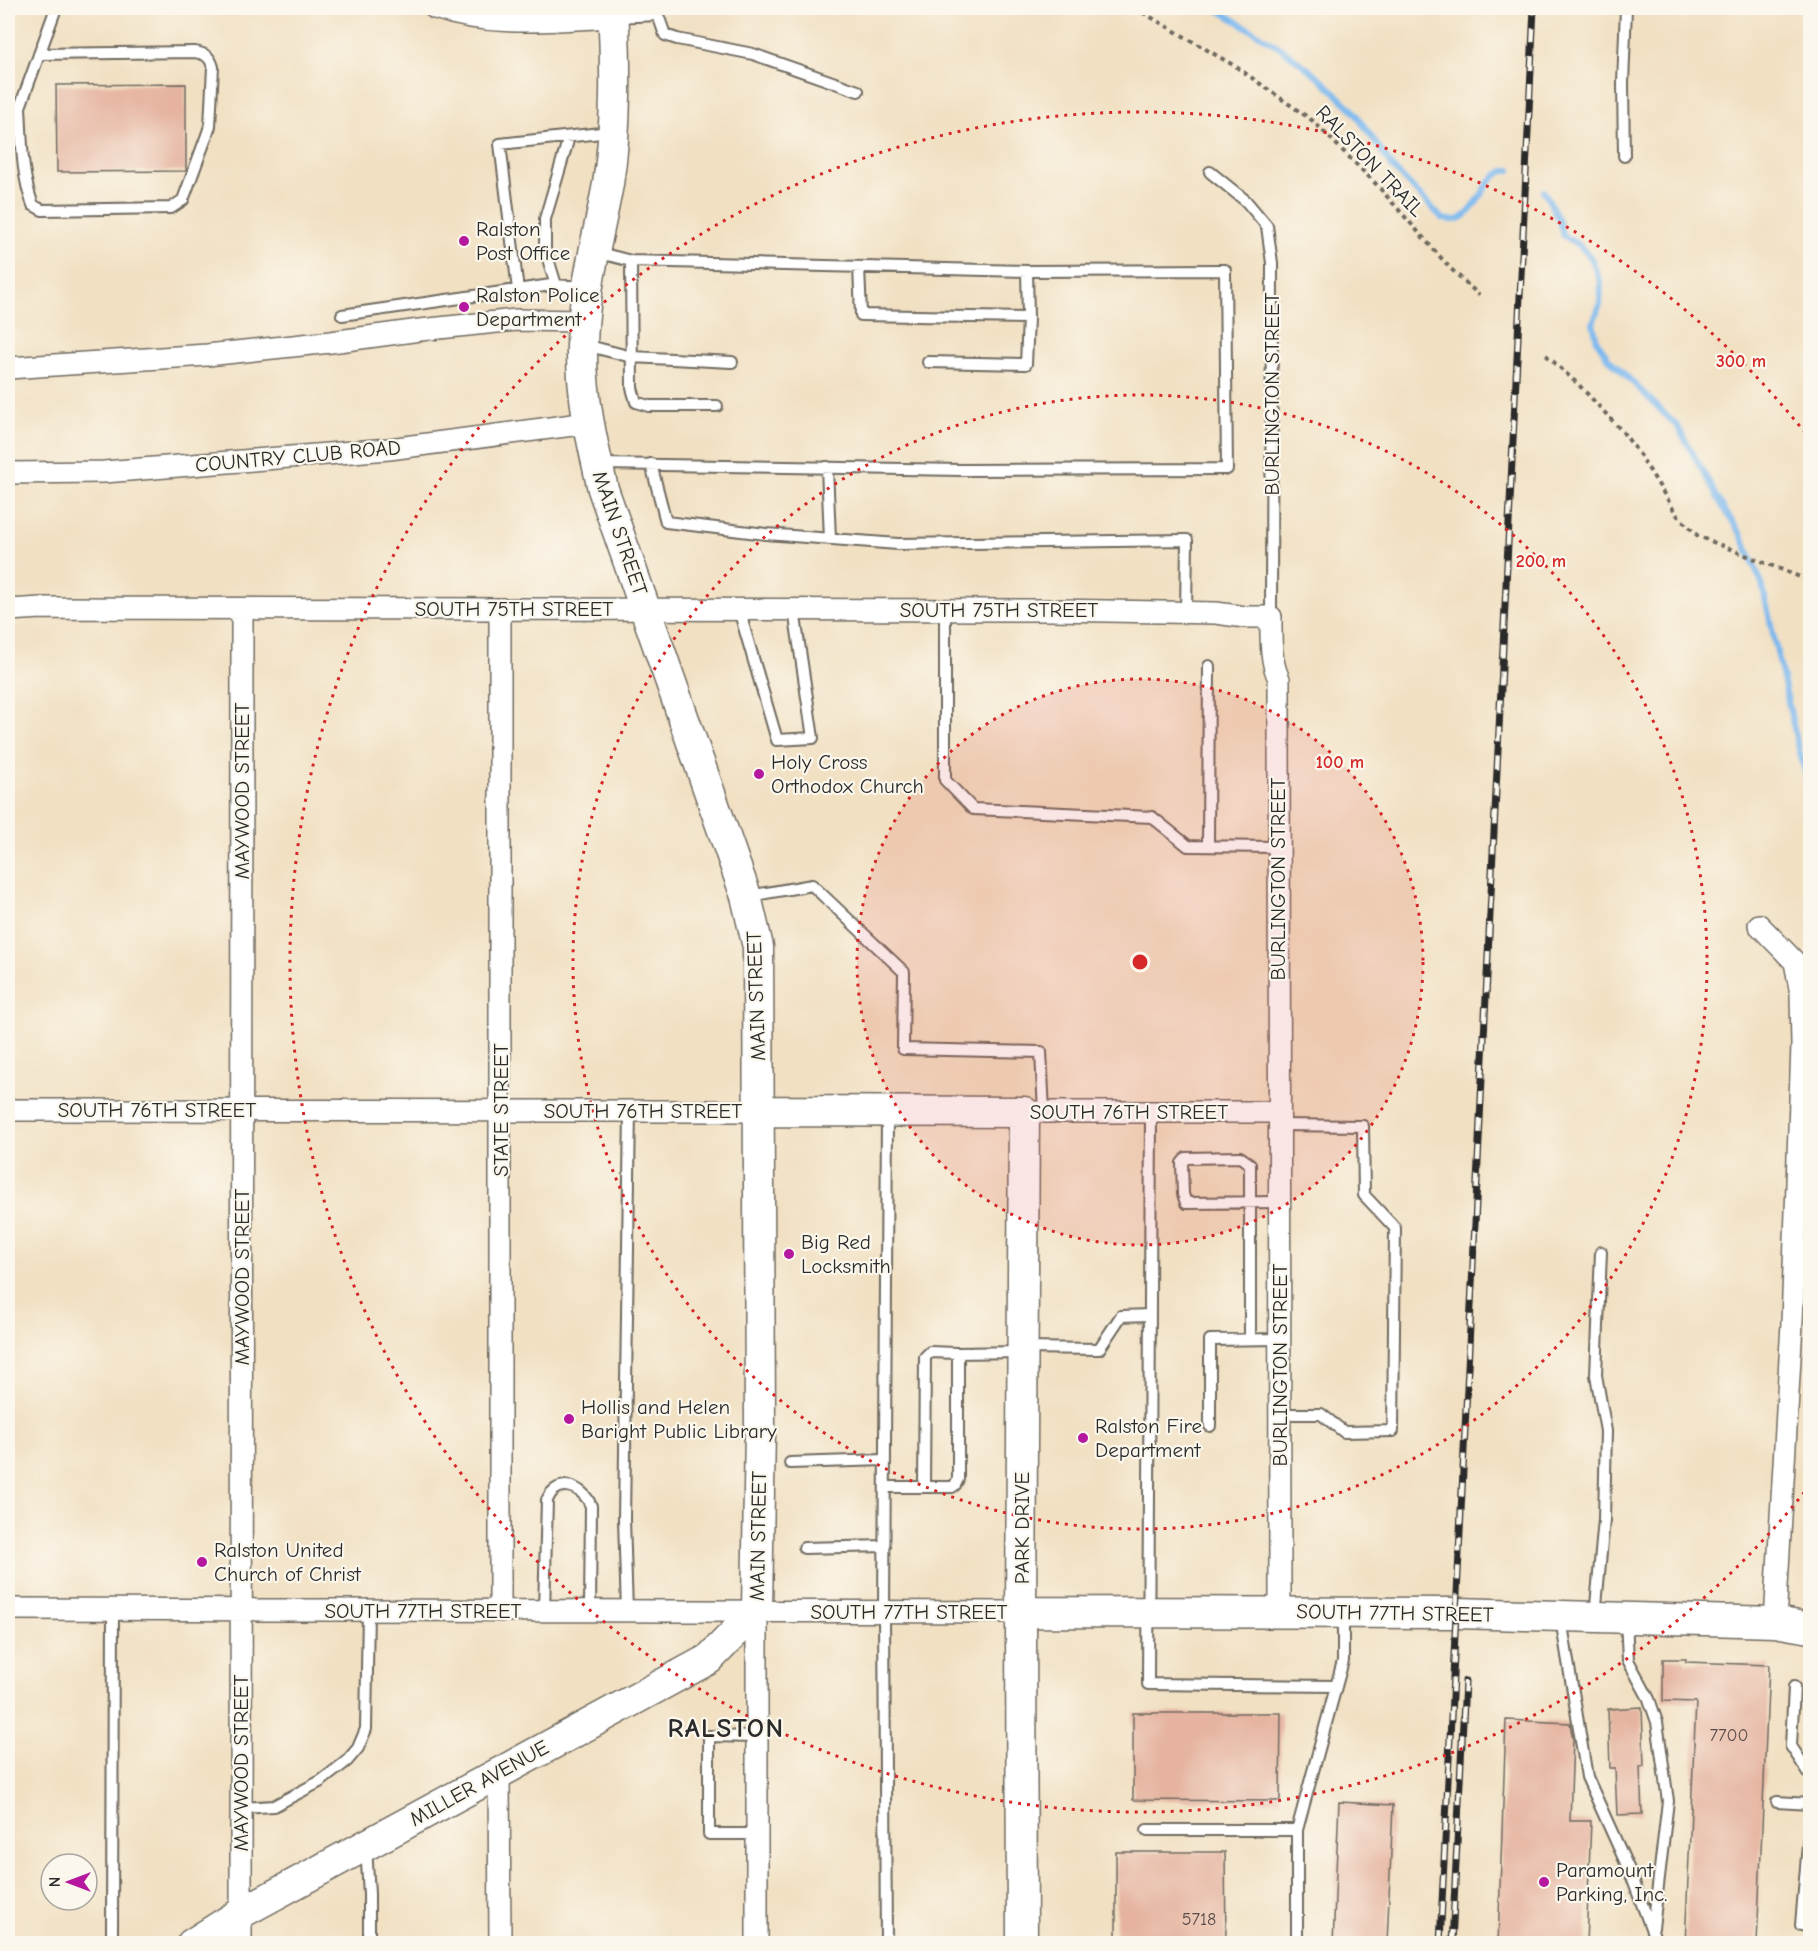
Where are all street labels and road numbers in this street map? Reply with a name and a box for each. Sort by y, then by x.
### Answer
street label: RALSTON TRAIL [1311,100,1429,222]
street label: BURLINGTON STREET [1260,292,1284,496]
street label: COUNTRY CLUB ROAD [194,435,402,477]
street label: MAIN STREET [587,468,653,598]
street label: SOUTH 75TH STREET [415,597,613,621]
street label: SOUTH 75TH STREET [900,598,1098,622]
street label: MAYWOOD STREET [230,702,254,880]
street label: BURLINGTON STREET [1266,777,1290,981]
street label: MAIN STREET [742,930,770,1061]
street label: STATE STREET [489,1043,513,1177]
street label: SOUTH 76TH STREET [58,1098,256,1122]
street label: SOUTH 76TH STREET [544,1099,742,1123]
street label: SOUTH 76TH STREET [1030,1100,1228,1124]
street label: MAYWOOD STREET [230,1188,254,1366]
street label: BURLINGTON STREET [1268,1263,1292,1467]
street label: MAIN STREET [745,1471,771,1601]
street label: PARK DRIVE [1010,1472,1034,1584]
street label: SOUTH 77TH STREET [324,1599,522,1623]
street label: SOUTH 77TH STREET [1296,1599,1494,1627]
street label: SOUTH 77TH STREET [810,1600,1008,1624]
street label: MAYWOOD STREET [229,1674,253,1852]
street label: MILLER AVENUE [405,1735,553,1831]

